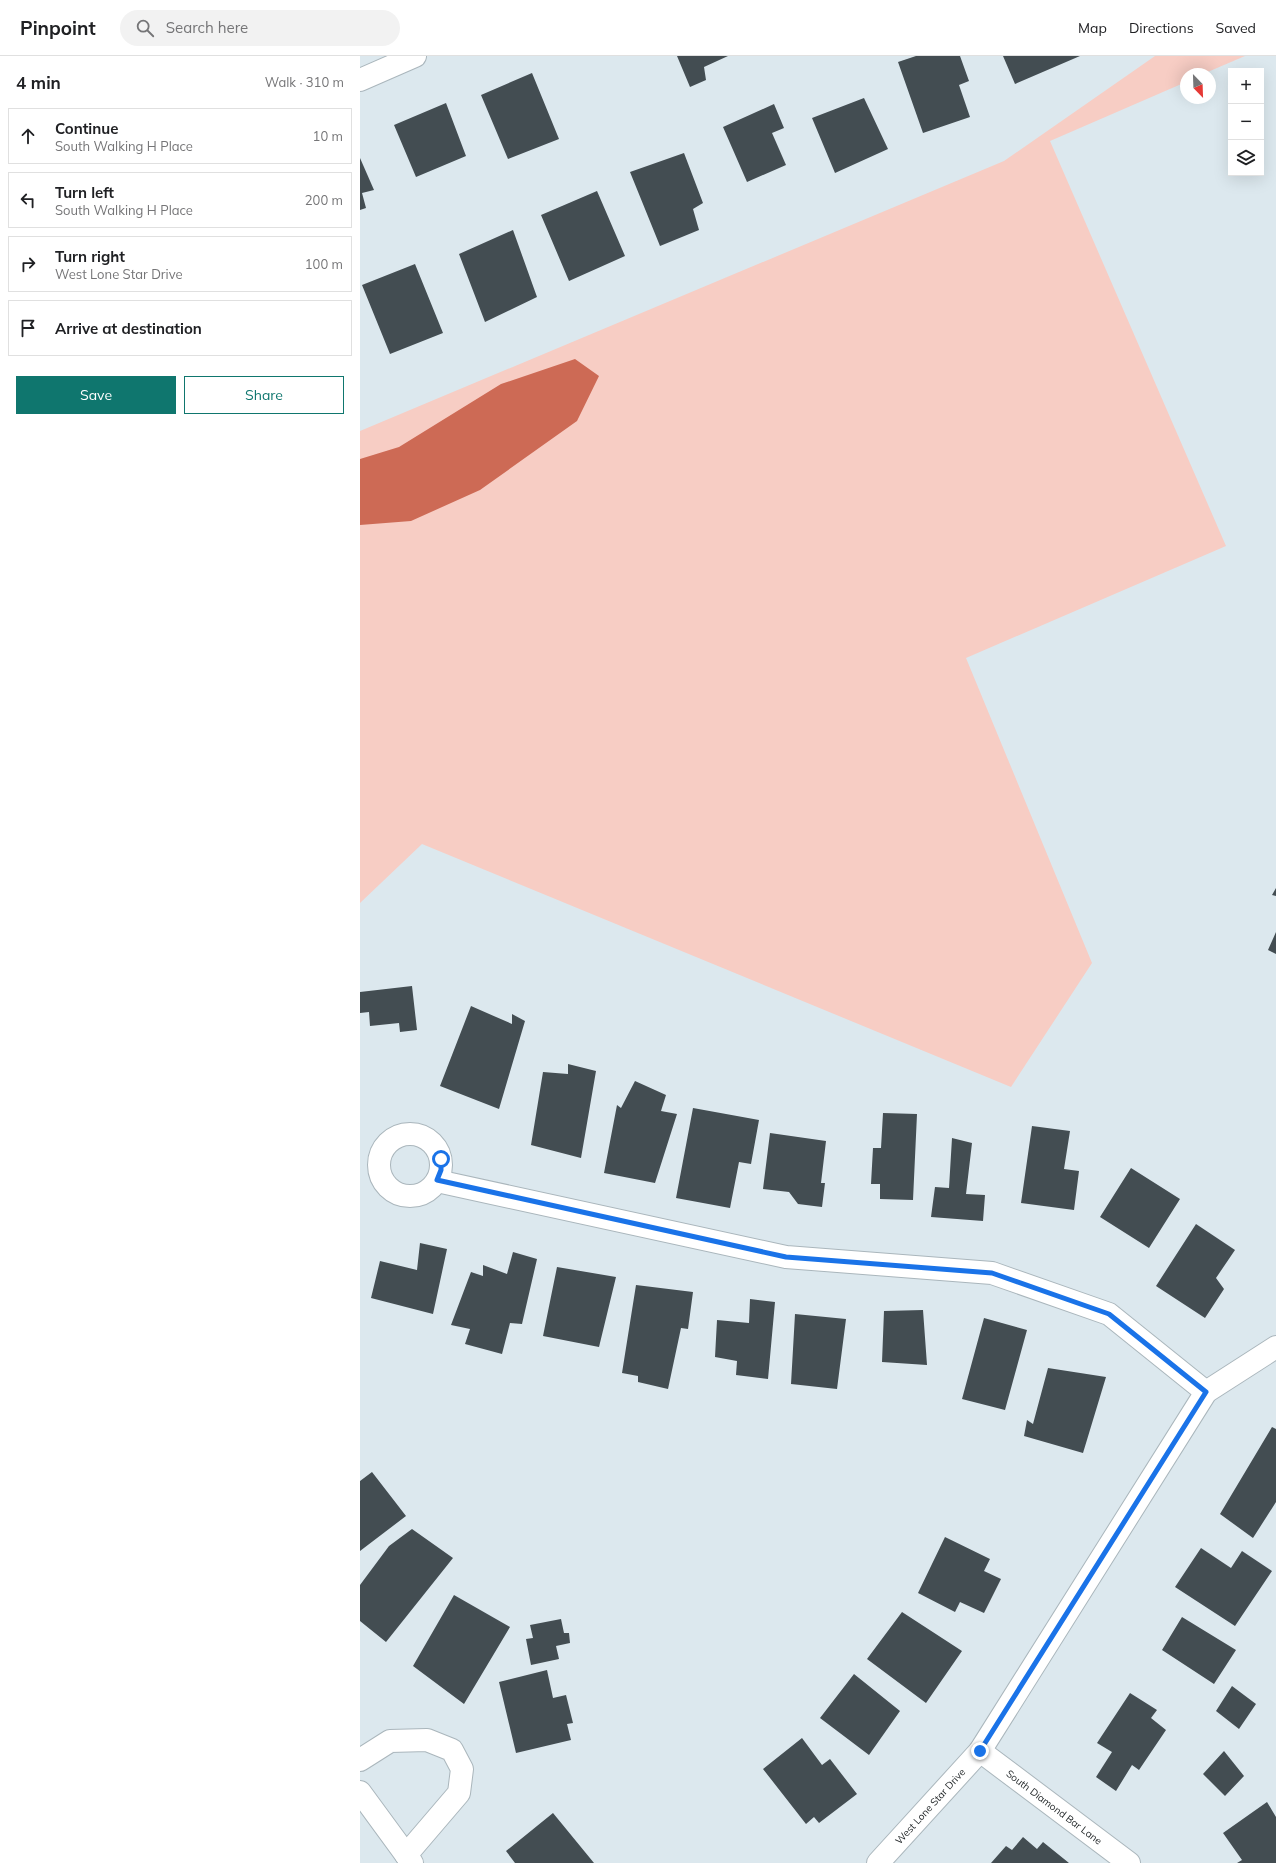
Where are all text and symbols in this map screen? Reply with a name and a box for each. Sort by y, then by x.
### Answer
search box [120,10,400,46]
text: Pinpoint [20,16,96,40]
icon: search [134,17,156,39]
text: Search here [166,18,248,37]
text: Map [1078,19,1107,37]
text: Directions [1129,19,1194,37]
text: Saved [1216,19,1256,37]
north arrow [1180,68,1216,104]
map controls [1228,68,1264,176]
button: + [1228,68,1264,104]
text: 4 min [16,72,61,93]
text: Walk · 310 m [265,74,344,90]
button: − [1228,104,1264,140]
text: Continue [55,119,118,138]
icon: ahead [17,125,39,147]
text: 10 m [313,128,343,144]
text: South Walking H Place [55,138,193,154]
button: layers [1228,140,1264,176]
text: Turn left [55,183,114,202]
icon: left [17,189,39,211]
text: 200 m [305,192,343,208]
text: South Walking H Place [55,202,193,218]
text: Turn right [55,247,125,266]
icon: right [17,253,39,275]
text: 100 m [305,256,343,272]
text: West Lone Star Drive [55,266,183,282]
icon: arrive [17,317,39,339]
text: Arrive at destination [55,319,202,338]
button: Save [16,376,176,414]
button: Share [184,376,344,414]
route start [432,1150,450,1168]
route end [971,1742,989,1760]
street label: West Lone Star Drive [892,1766,968,1847]
street label: South Diamond Bar Lane [1004,1767,1104,1847]

